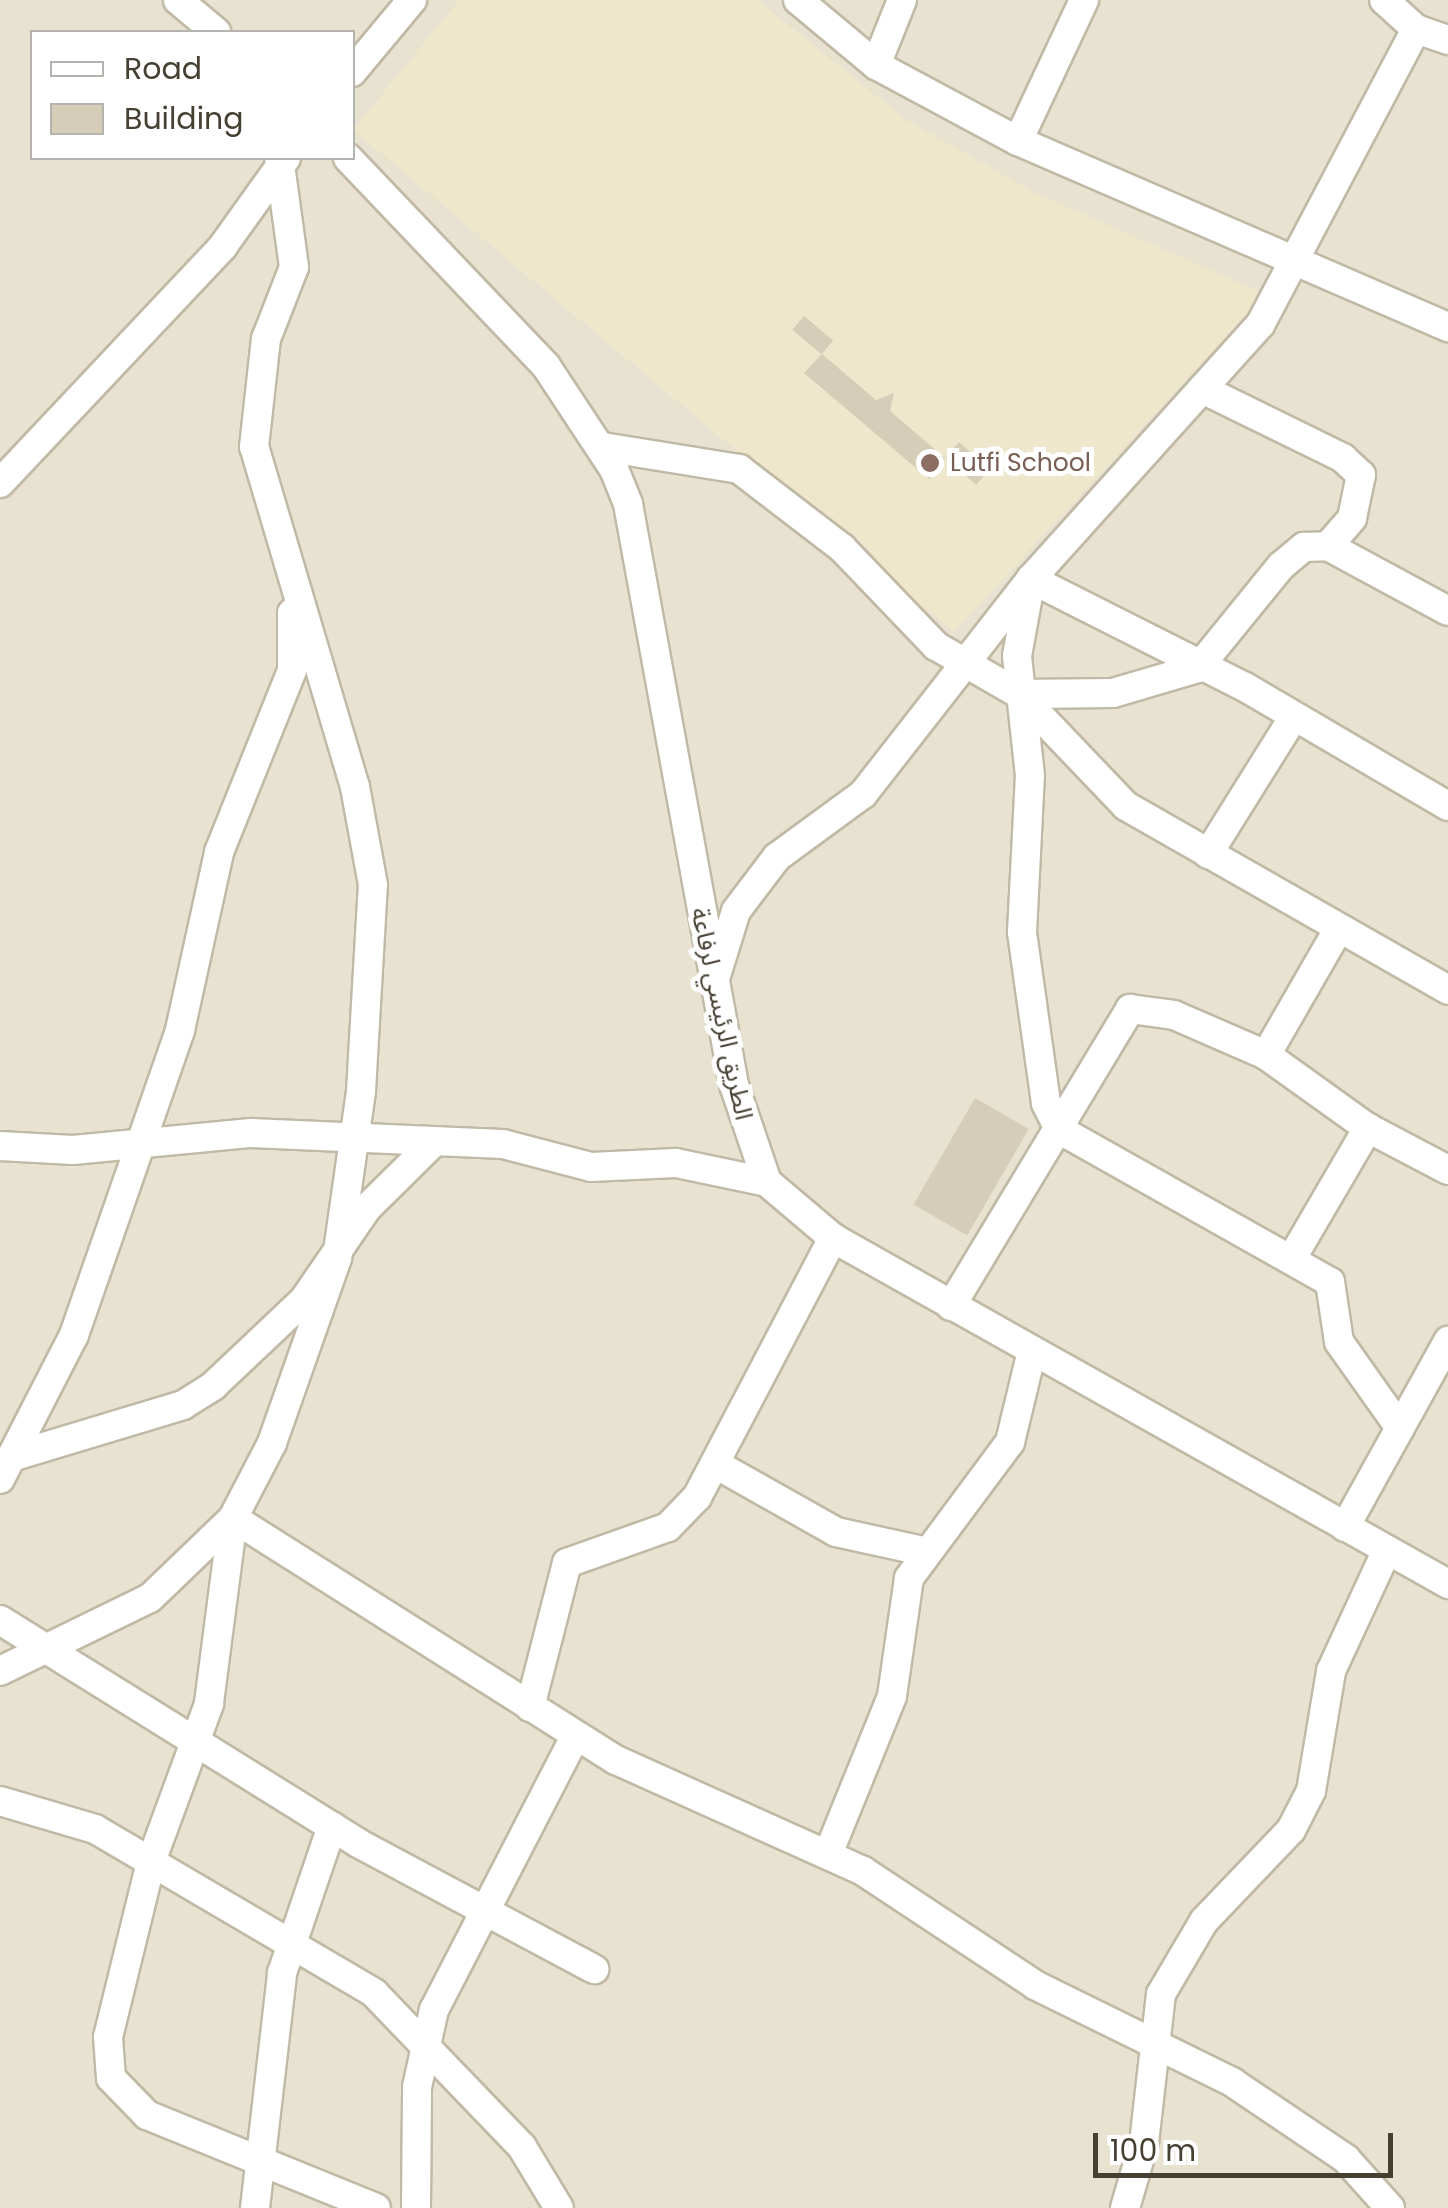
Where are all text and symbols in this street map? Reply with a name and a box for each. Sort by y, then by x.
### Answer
legend [30,30,355,160]
text: Road [124,47,202,90]
text: Building [124,97,244,140]
place label: Lutfi School [950,448,1091,478]
marker: Lutfi School [919,452,941,474]
street label: الطريق الرئيسي لرفاعة [684,905,758,1123]
scale bar [1098,2113,1398,2175]
text: 100 m [1110,2129,1196,2172]

